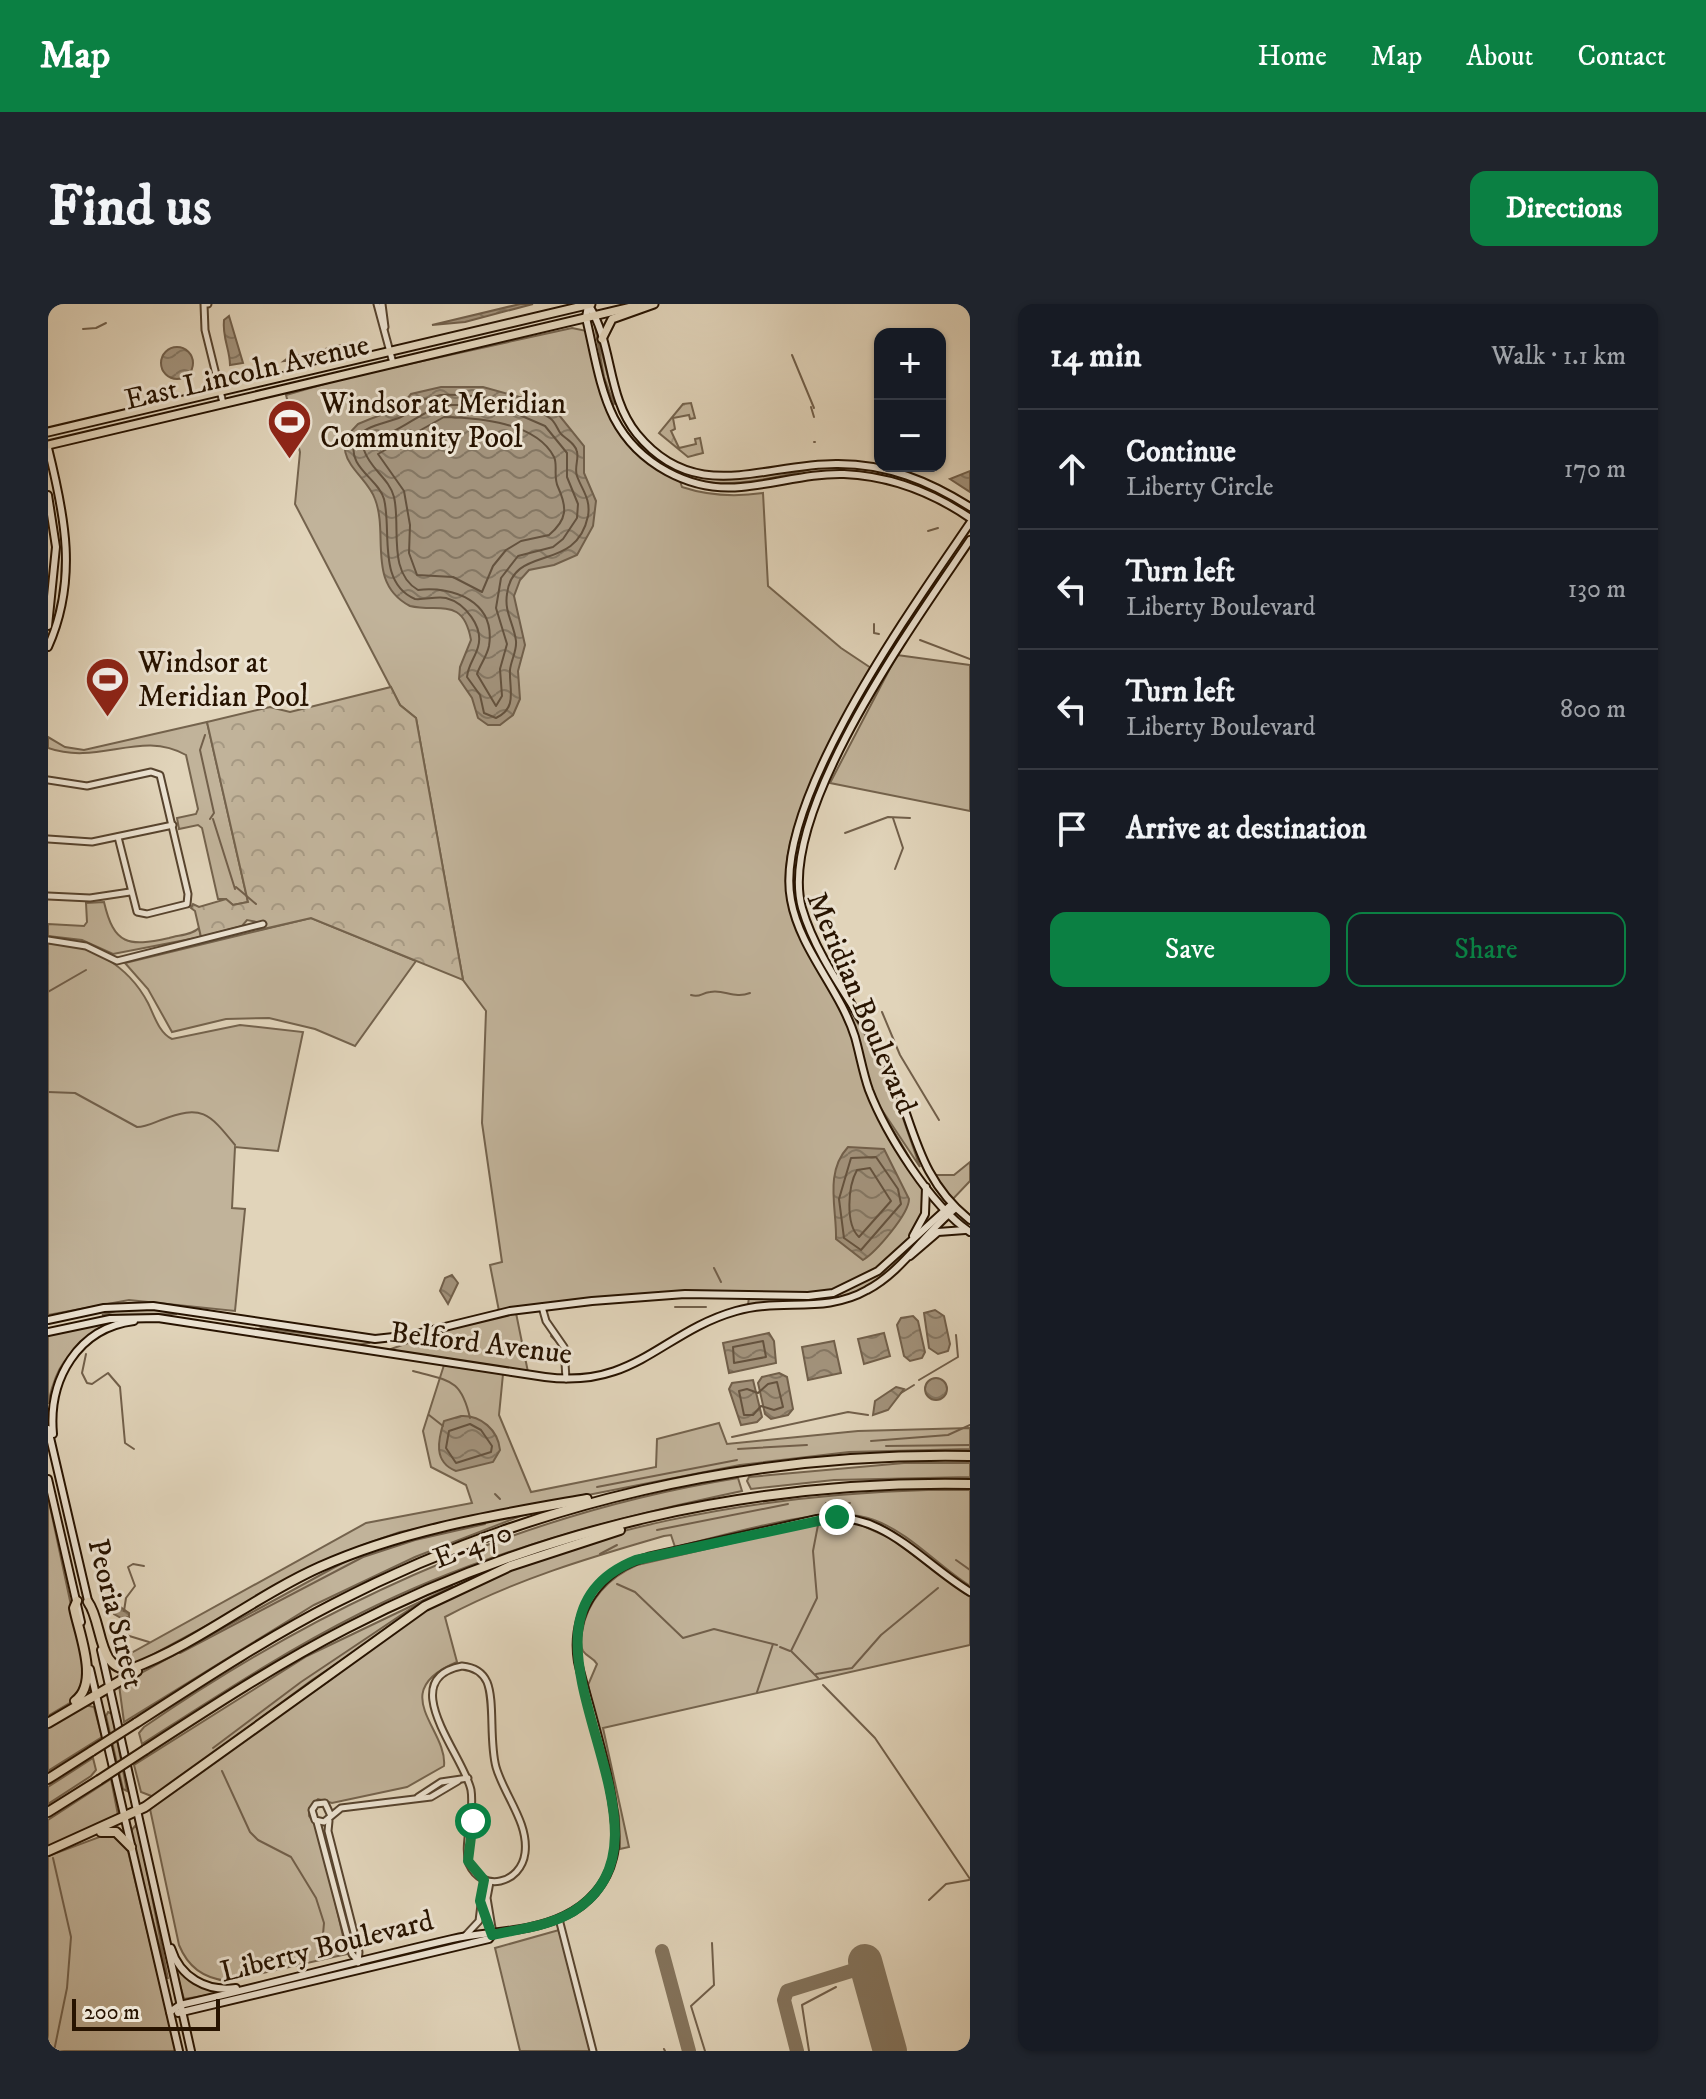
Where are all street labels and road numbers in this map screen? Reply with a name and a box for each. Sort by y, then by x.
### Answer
street label: East Lincoln Avenue [121,327,373,419]
street label: Meridian Boulevard [798,887,924,1119]
street label: Belford Avenue [388,1314,574,1374]
street label: E-470 [428,1514,518,1578]
street label: Peoria Street [79,1535,151,1693]
street label: Liberty Boulevard [216,1903,438,1991]

